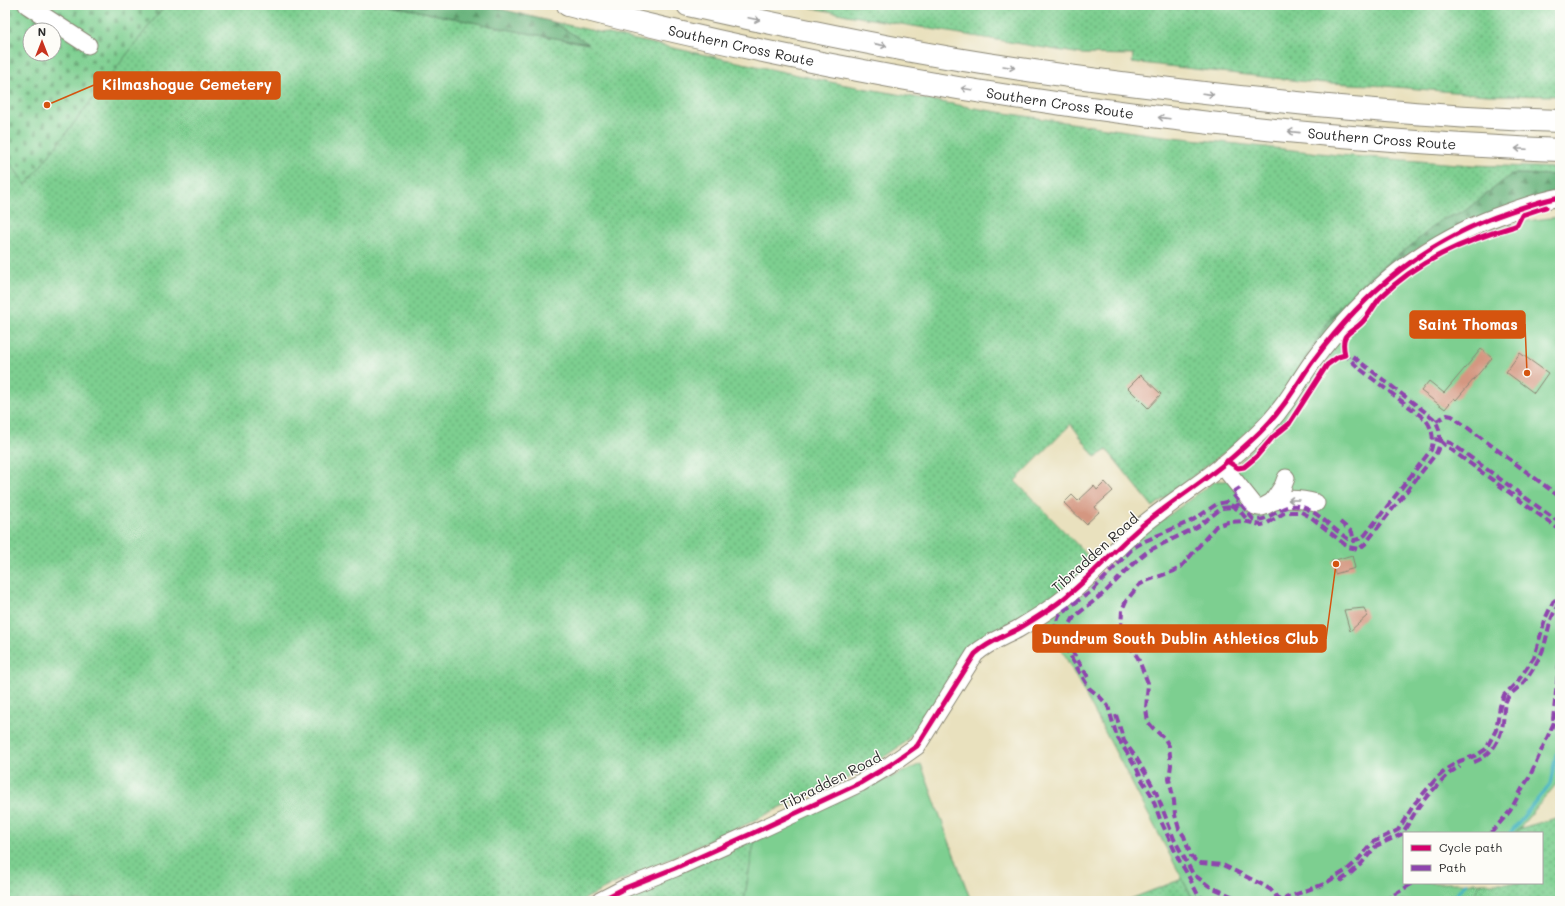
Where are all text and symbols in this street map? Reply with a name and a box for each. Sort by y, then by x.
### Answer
one-way arrow [747,16,760,24]
street label: Southern Cross Route [666,20,816,70]
north arrow [22,22,62,62]
text: N [38,24,46,39]
one-way arrow [874,41,887,49]
one-way arrow [1002,63,1015,71]
callout: Kilmashogue Cemetery [94,72,280,99]
text: Kilmashogue Cemetery [102,74,272,94]
street label: Southern Cross Route [985,83,1135,123]
one-way arrow [960,85,973,93]
one-way arrow [1201,90,1214,98]
one-way arrow [1158,114,1171,122]
street label: Southern Cross Route [1307,123,1457,154]
one-way arrow [1288,129,1301,136]
one-way arrow [1515,145,1528,152]
callout: Saint Thomas [1410,311,1525,338]
text: Saint Thomas [1418,314,1518,334]
one-way arrow [1288,496,1301,504]
street label: Tibradden Road [1047,509,1142,597]
callout: Dundrum South Dublin Athletics Club [1033,625,1326,652]
text: Dundrum South Dublin Athletics Club [1042,628,1318,648]
street label: Tibradden Road [777,747,884,814]
legend [1403,832,1543,884]
text: Cycle path [1439,839,1502,855]
text: Path [1439,859,1466,875]

